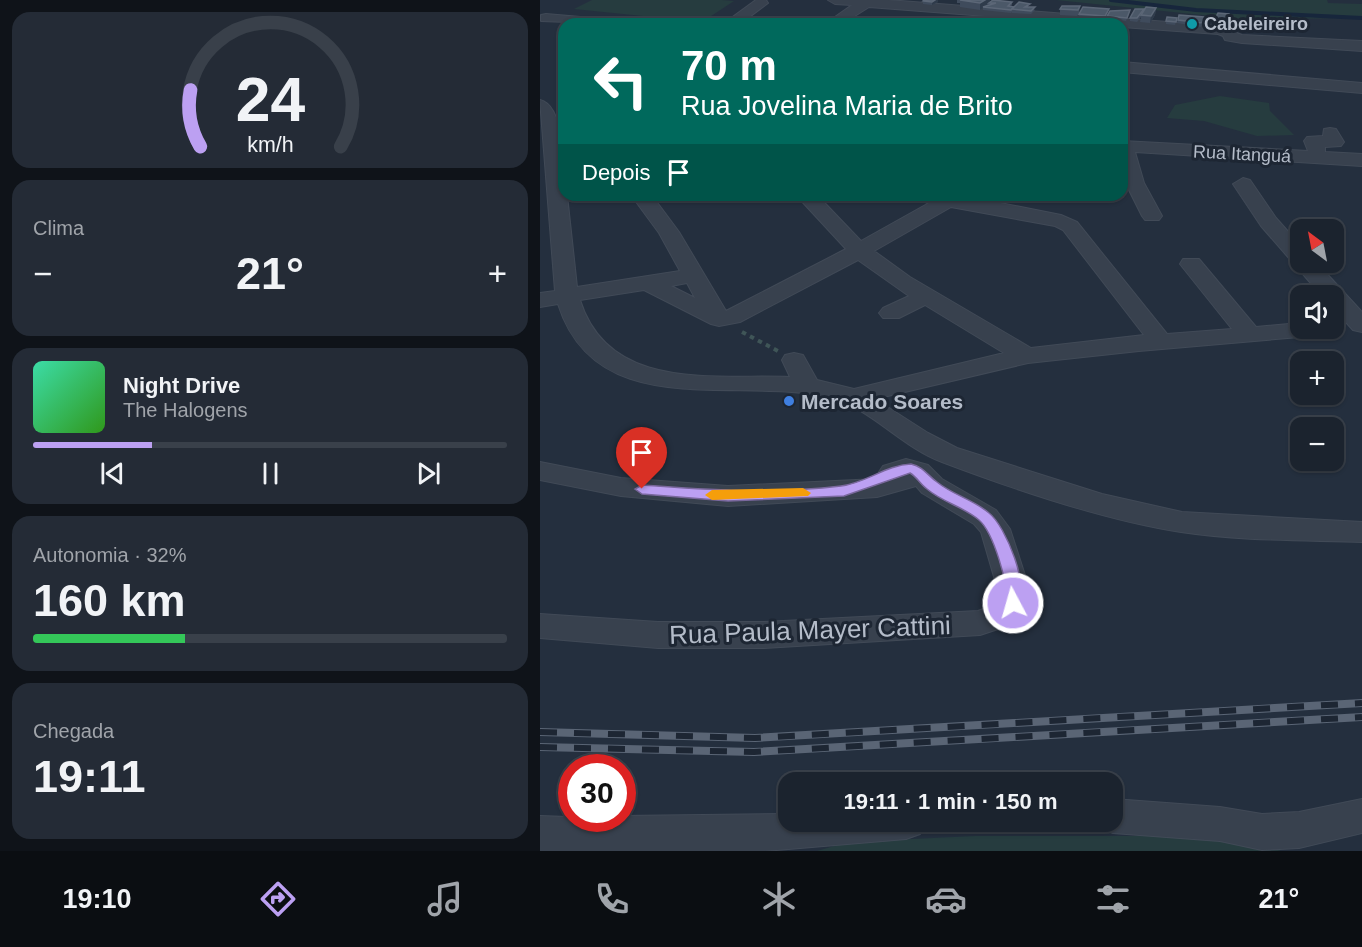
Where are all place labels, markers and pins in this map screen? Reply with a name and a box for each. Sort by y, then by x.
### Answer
place label: Cabeleireiro [1204,14,1308,34]
marker: Cabeleireiro [1185,17,1199,31]
place label: Mercado Soares [801,390,963,413]
marker: Mercado Soares [782,394,796,408]
pin [616,427,667,489]

